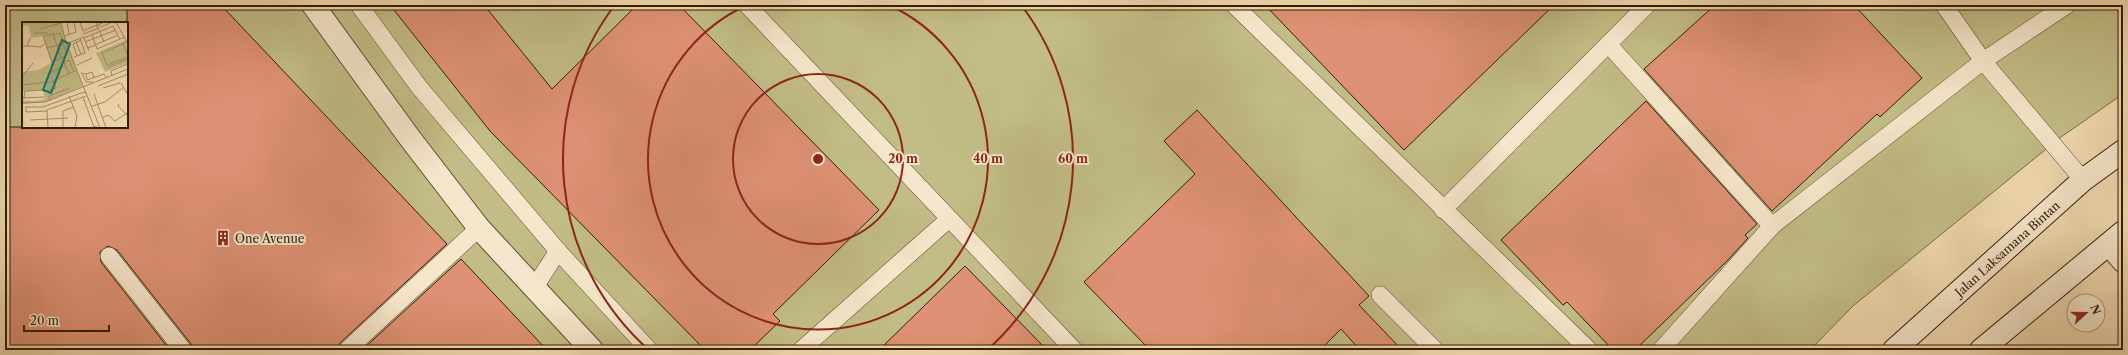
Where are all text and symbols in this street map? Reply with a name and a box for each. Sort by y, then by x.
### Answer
inset map [22,22,128,128]
text: 20 m [888,151,918,166]
text: 40 m [973,151,1003,166]
text: 60 m [1058,151,1088,166]
centre of rings [811,152,825,166]
street label: Jalan Laksamana Bintan [1950,197,2063,301]
building icon: One Avenue [214,229,232,247]
place label: One Avenue [235,231,305,246]
north arrow [2066,293,2106,333]
text: N [2087,302,2104,317]
scale bar [24,307,109,333]
text: 20 m [30,313,59,328]

